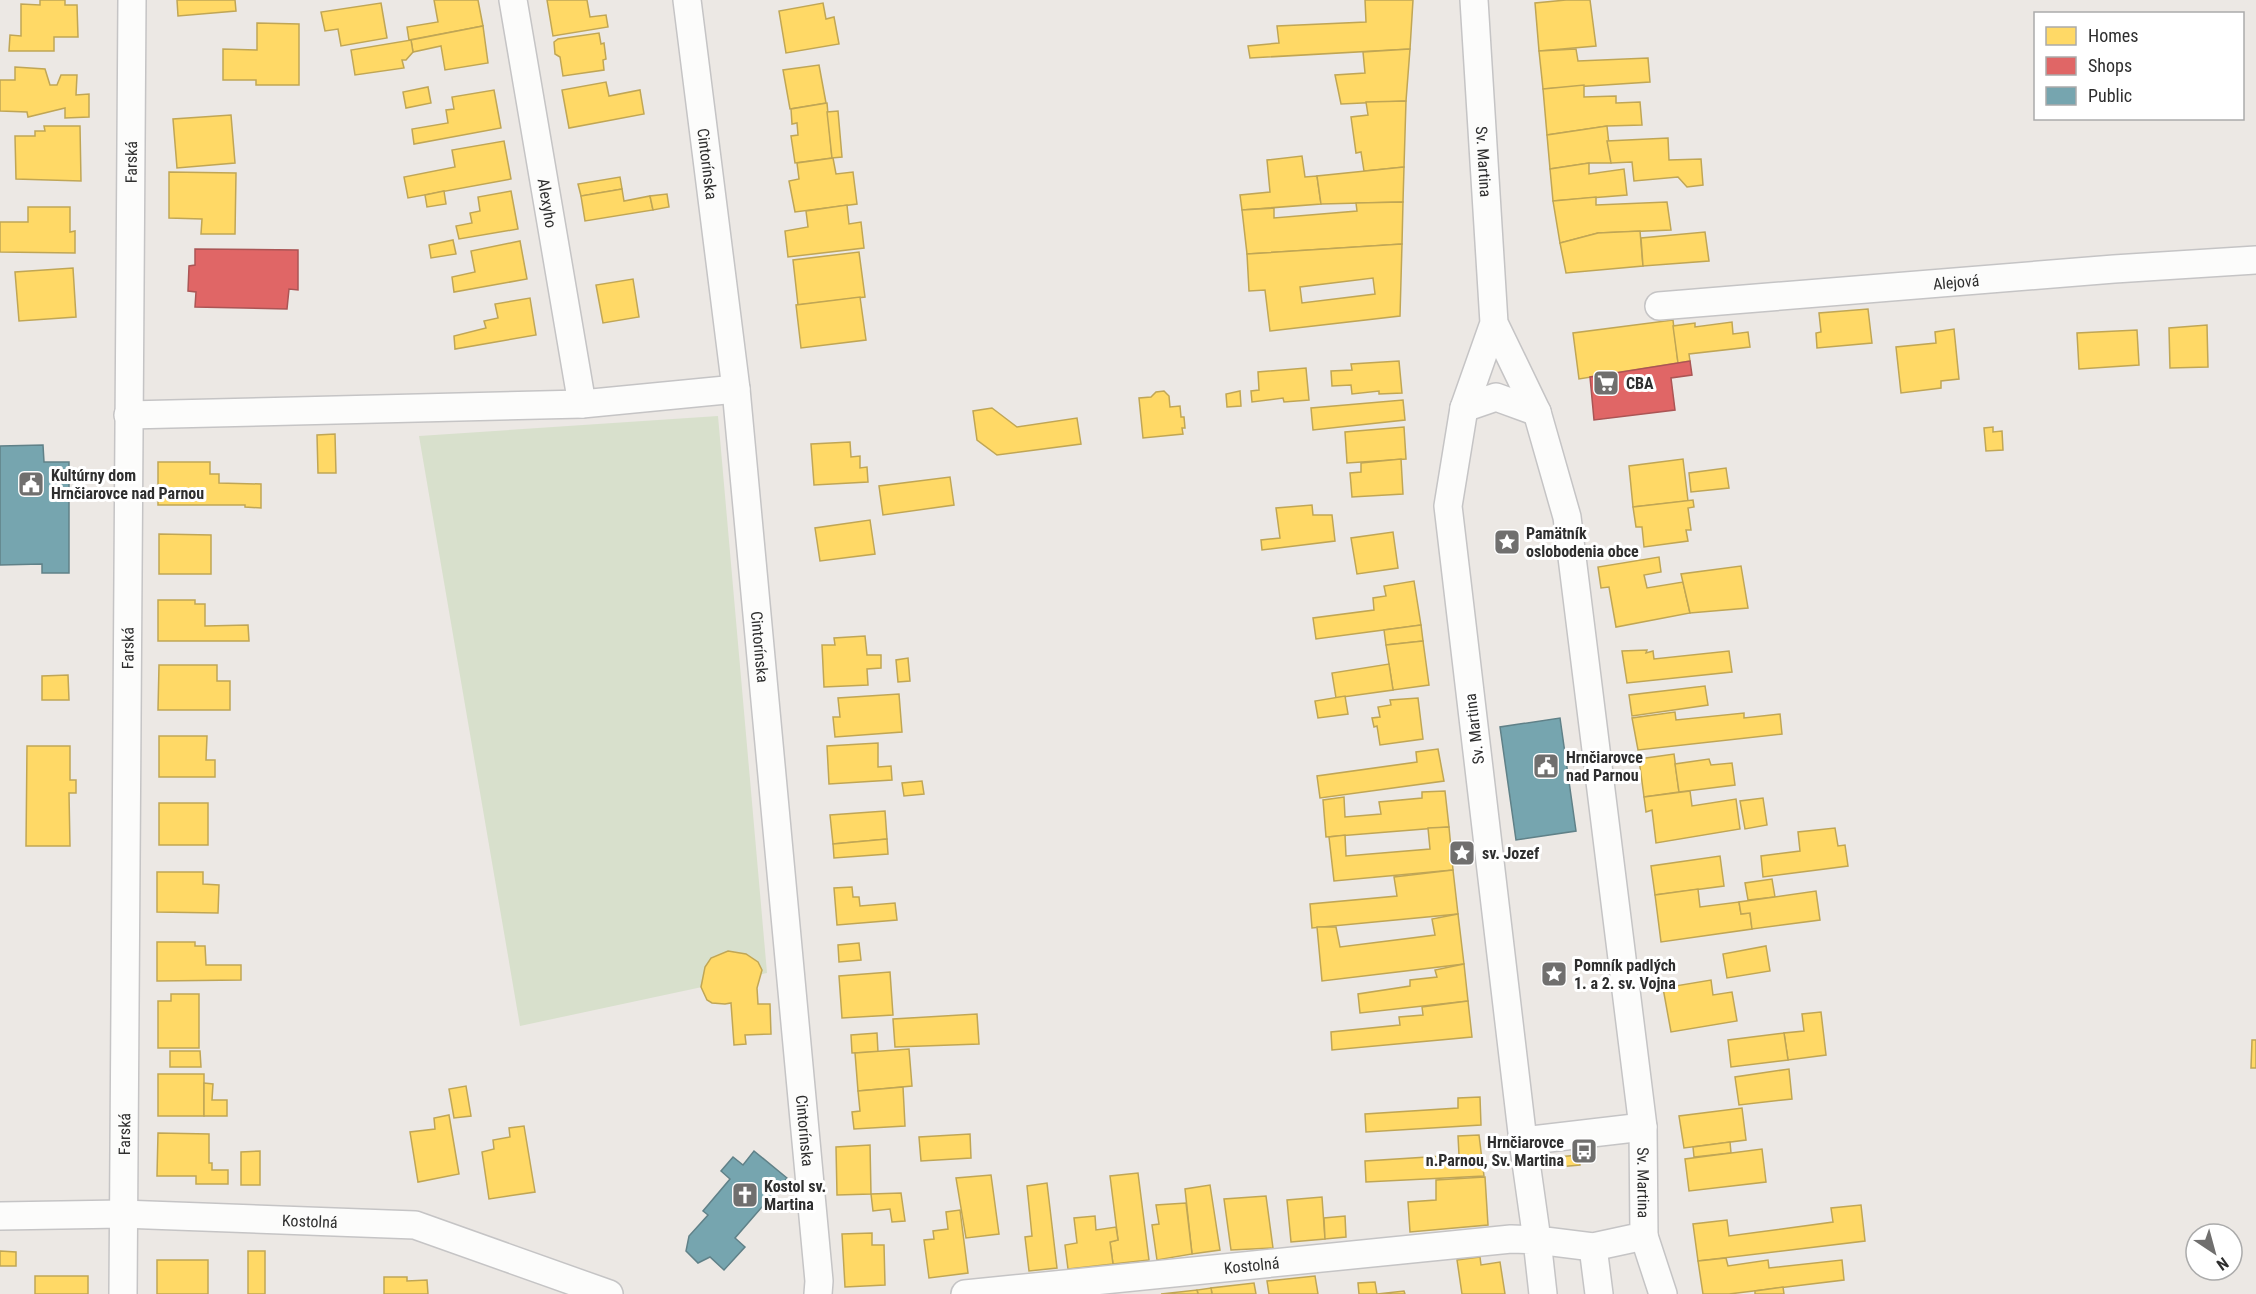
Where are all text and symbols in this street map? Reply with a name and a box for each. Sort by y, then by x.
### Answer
legend [2034,12,2244,120]
text: Homes [2088,25,2138,46]
text: Shops [2088,55,2132,76]
text: Public [2088,85,2132,106]
street label: Sv. Martina [1472,126,1495,198]
street label: Cintorínska [693,127,721,201]
street label: Farská [122,141,141,183]
street label: Alexyho [534,177,561,229]
street label: Alejová [1932,271,1980,294]
supermarket icon: CBA [1591,368,1621,398]
place label: CBA [1626,374,1654,393]
place label: Kultúrny dom Hrnčiarovce nad Parnou [51,466,204,503]
public building icon: Kultúrny dom Hrnčiarovce nad Parnou [16,469,46,499]
place label: Pamätník oslobodenia obce [1526,524,1639,561]
place icon: Pamätník oslobodenia obce [1492,527,1522,557]
street label: Cintorínska [747,610,772,683]
street label: Farská [118,627,138,669]
street label: Sv. Martina [1461,693,1488,765]
place label: Hrnčiarovce nad Parnou [1566,748,1643,785]
public building icon: Hrnčiarovce nad Parnou [1531,751,1561,781]
place icon: sv. Jozef [1447,838,1477,868]
place label: sv. Jozef [1482,844,1540,863]
place label: Pomník padlých 1. a 2. sv. Vojna [1574,956,1676,993]
place icon: Pomník padlých 1. a 2. sv. Vojna [1539,959,1569,989]
street label: Cintorínska [792,1094,817,1167]
street label: Farská [115,1113,134,1155]
place label: Hrnčiarovce n.Parnou, Sv. Martina [1426,1133,1564,1170]
bus stop icon: Hrnčiarovce n.Parnou, Sv. Martina [1569,1136,1599,1166]
street label: Sv. Martina [1633,1147,1653,1218]
place label: Kostol sv. Martina [764,1177,826,1214]
church icon: Kostol sv. Martina [730,1180,760,1210]
street label: Kostolná [282,1211,338,1232]
north arrow [2184,1222,2244,1282]
street label: Kostolná [1223,1253,1280,1278]
text: N [2213,1253,2232,1274]

